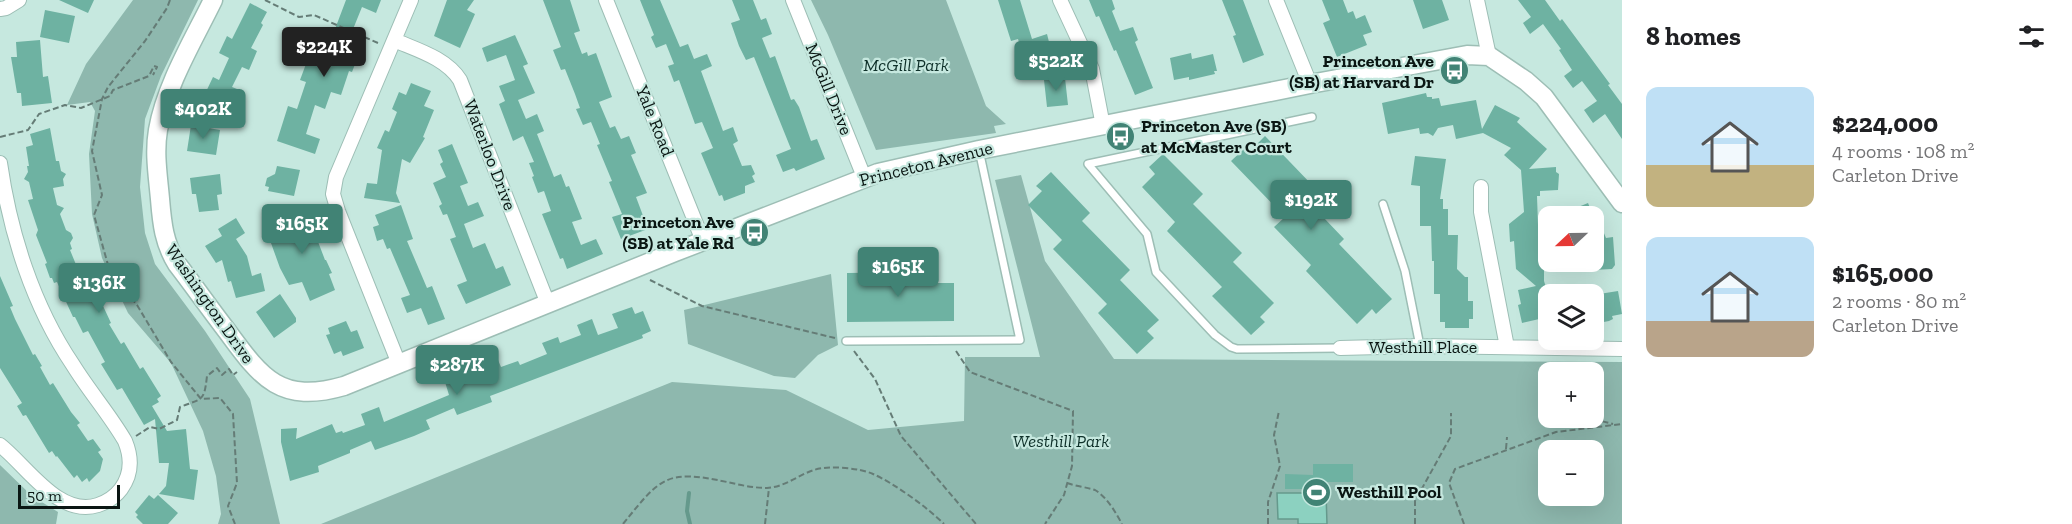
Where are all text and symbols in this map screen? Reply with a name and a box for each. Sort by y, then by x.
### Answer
text: 8 homes [1646,20,1741,52]
icon: filters [2015,20,2048,53]
pin: $224K [282,27,366,78]
text: $224K [296,34,352,58]
street label: McGill Drive [801,40,857,138]
pin: $522K [1014,41,1098,92]
text: $522K [1028,48,1084,72]
place label: Princeton Ave (SB) at Harvard Dr [1289,50,1434,93]
park label: McGill Park [863,54,949,76]
bus stop icon: Princeton Ave (SB) at Harvard Dr [1439,55,1471,87]
street label: Yale Road [630,81,679,160]
pin: $402K [161,89,245,140]
text: $402K [175,96,231,120]
street label: Waterloo Drive [459,96,521,214]
text: $224,000 [1832,107,1938,139]
icon: home [1694,111,1766,183]
place label: Princeton Ave (SB) at McMaster Court [1141,115,1293,158]
bus stop icon: Princeton Ave (SB) at McMaster Court [1104,120,1136,152]
street label: Princeton Avenue [857,137,995,191]
text: 4 rooms · 108 m² [1832,139,1974,163]
text: Carleton Drive [1832,163,1958,187]
pin: $192K [1269,180,1353,231]
text: $192K [1285,187,1337,211]
pin: $165K [260,204,344,255]
north arrow [1538,206,1604,272]
map controls [1538,206,1604,506]
text: $165K [276,211,328,235]
place label: Princeton Ave (SB) at Yale Rd [623,211,735,254]
bus stop icon: Princeton Ave (SB) at Yale Rd [739,216,771,248]
street label: Washington Drive [161,240,259,368]
pin: $165K [856,247,940,298]
text: $165K [872,254,924,278]
text: $165,000 [1832,257,1933,289]
icon: home [1694,261,1766,333]
pin: $136K [57,263,141,314]
text: $136K [73,270,125,294]
button: layers [1538,284,1604,350]
text: 2 rooms · 80 m² [1832,289,1966,313]
text: Carleton Drive [1832,313,1958,337]
street label: Westhill Place [1369,336,1477,358]
pin: $287K [415,345,499,396]
text: $287K [430,352,484,376]
button: + [1538,362,1604,428]
park label: Westhill Park [1013,430,1109,452]
button: − [1538,440,1604,506]
sports icon: Westhill Pool [1300,476,1332,508]
place label: Westhill Pool [1337,481,1442,503]
scale bar [18,482,120,510]
text: 50 m [27,486,62,505]

